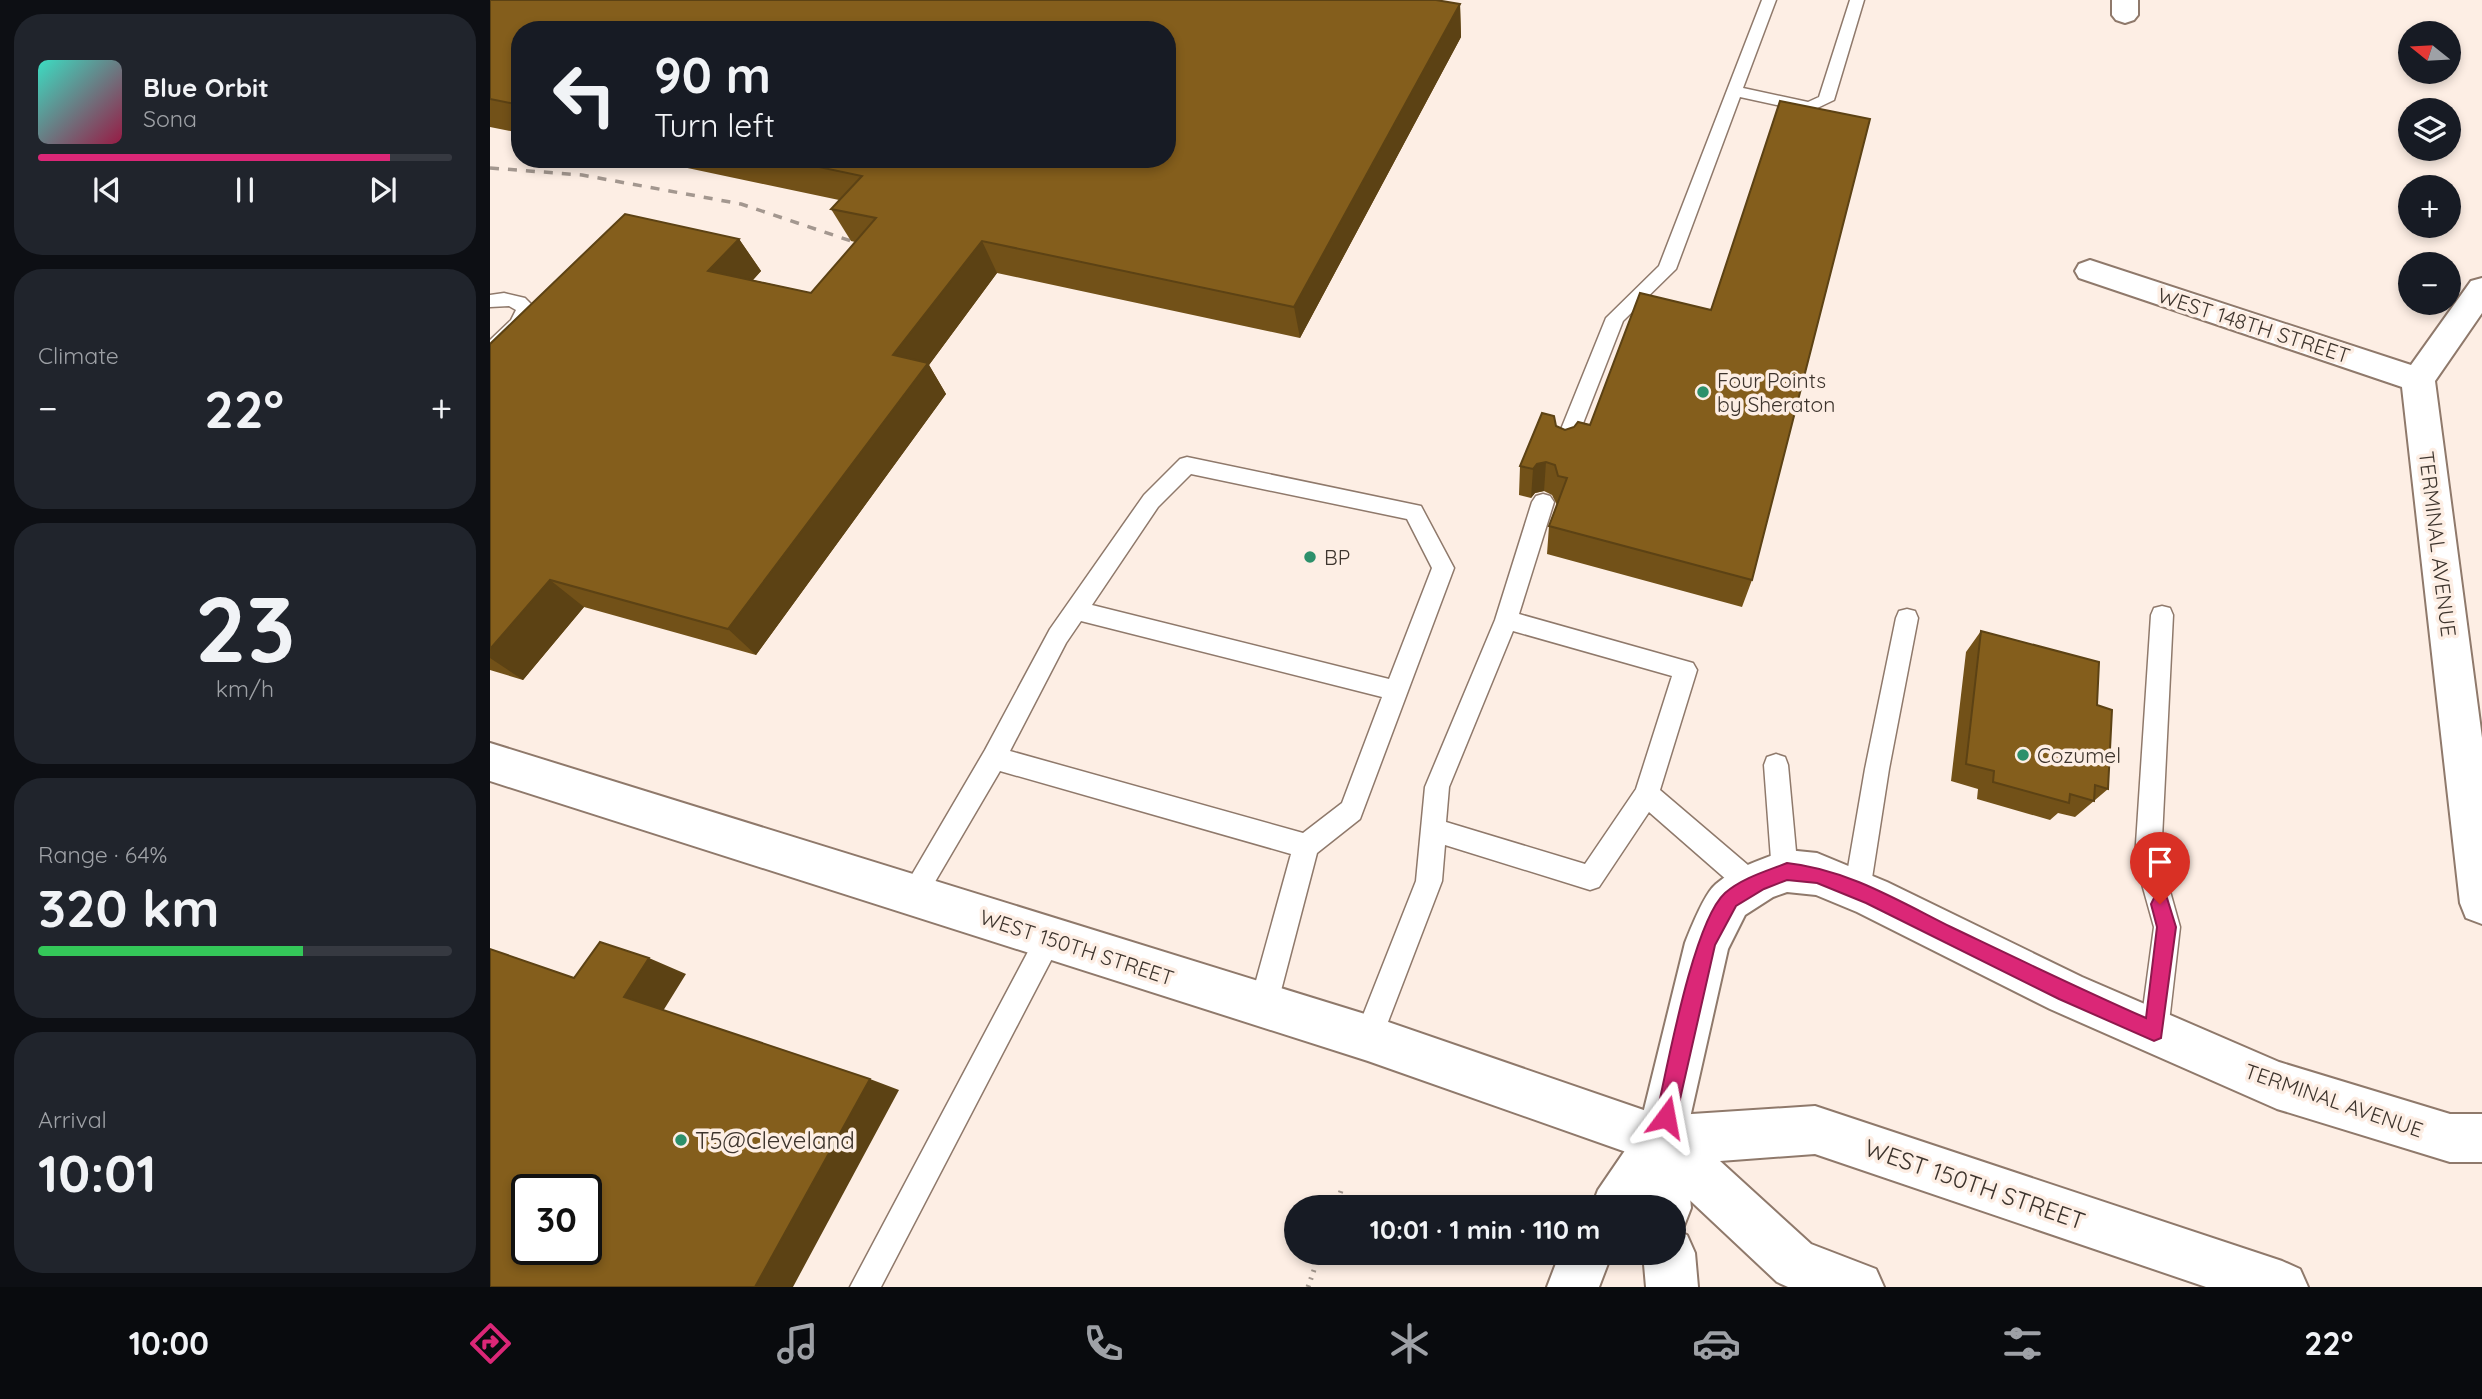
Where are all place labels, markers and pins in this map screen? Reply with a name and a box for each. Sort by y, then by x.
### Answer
place label: Four Points by Sheraton [1717,367,1835,417]
marker: Four Points by Sheraton [1695,384,1711,400]
place label: BP [1324,544,1350,570]
marker: BP [1302,549,1318,565]
place label: Cozumel [2037,742,2121,768]
marker: Cozumel [2015,747,2031,763]
pin [2130,832,2190,904]
place label: T5@Cleveland [695,1125,855,1155]
marker: T5@Cleveland [673,1132,689,1148]

